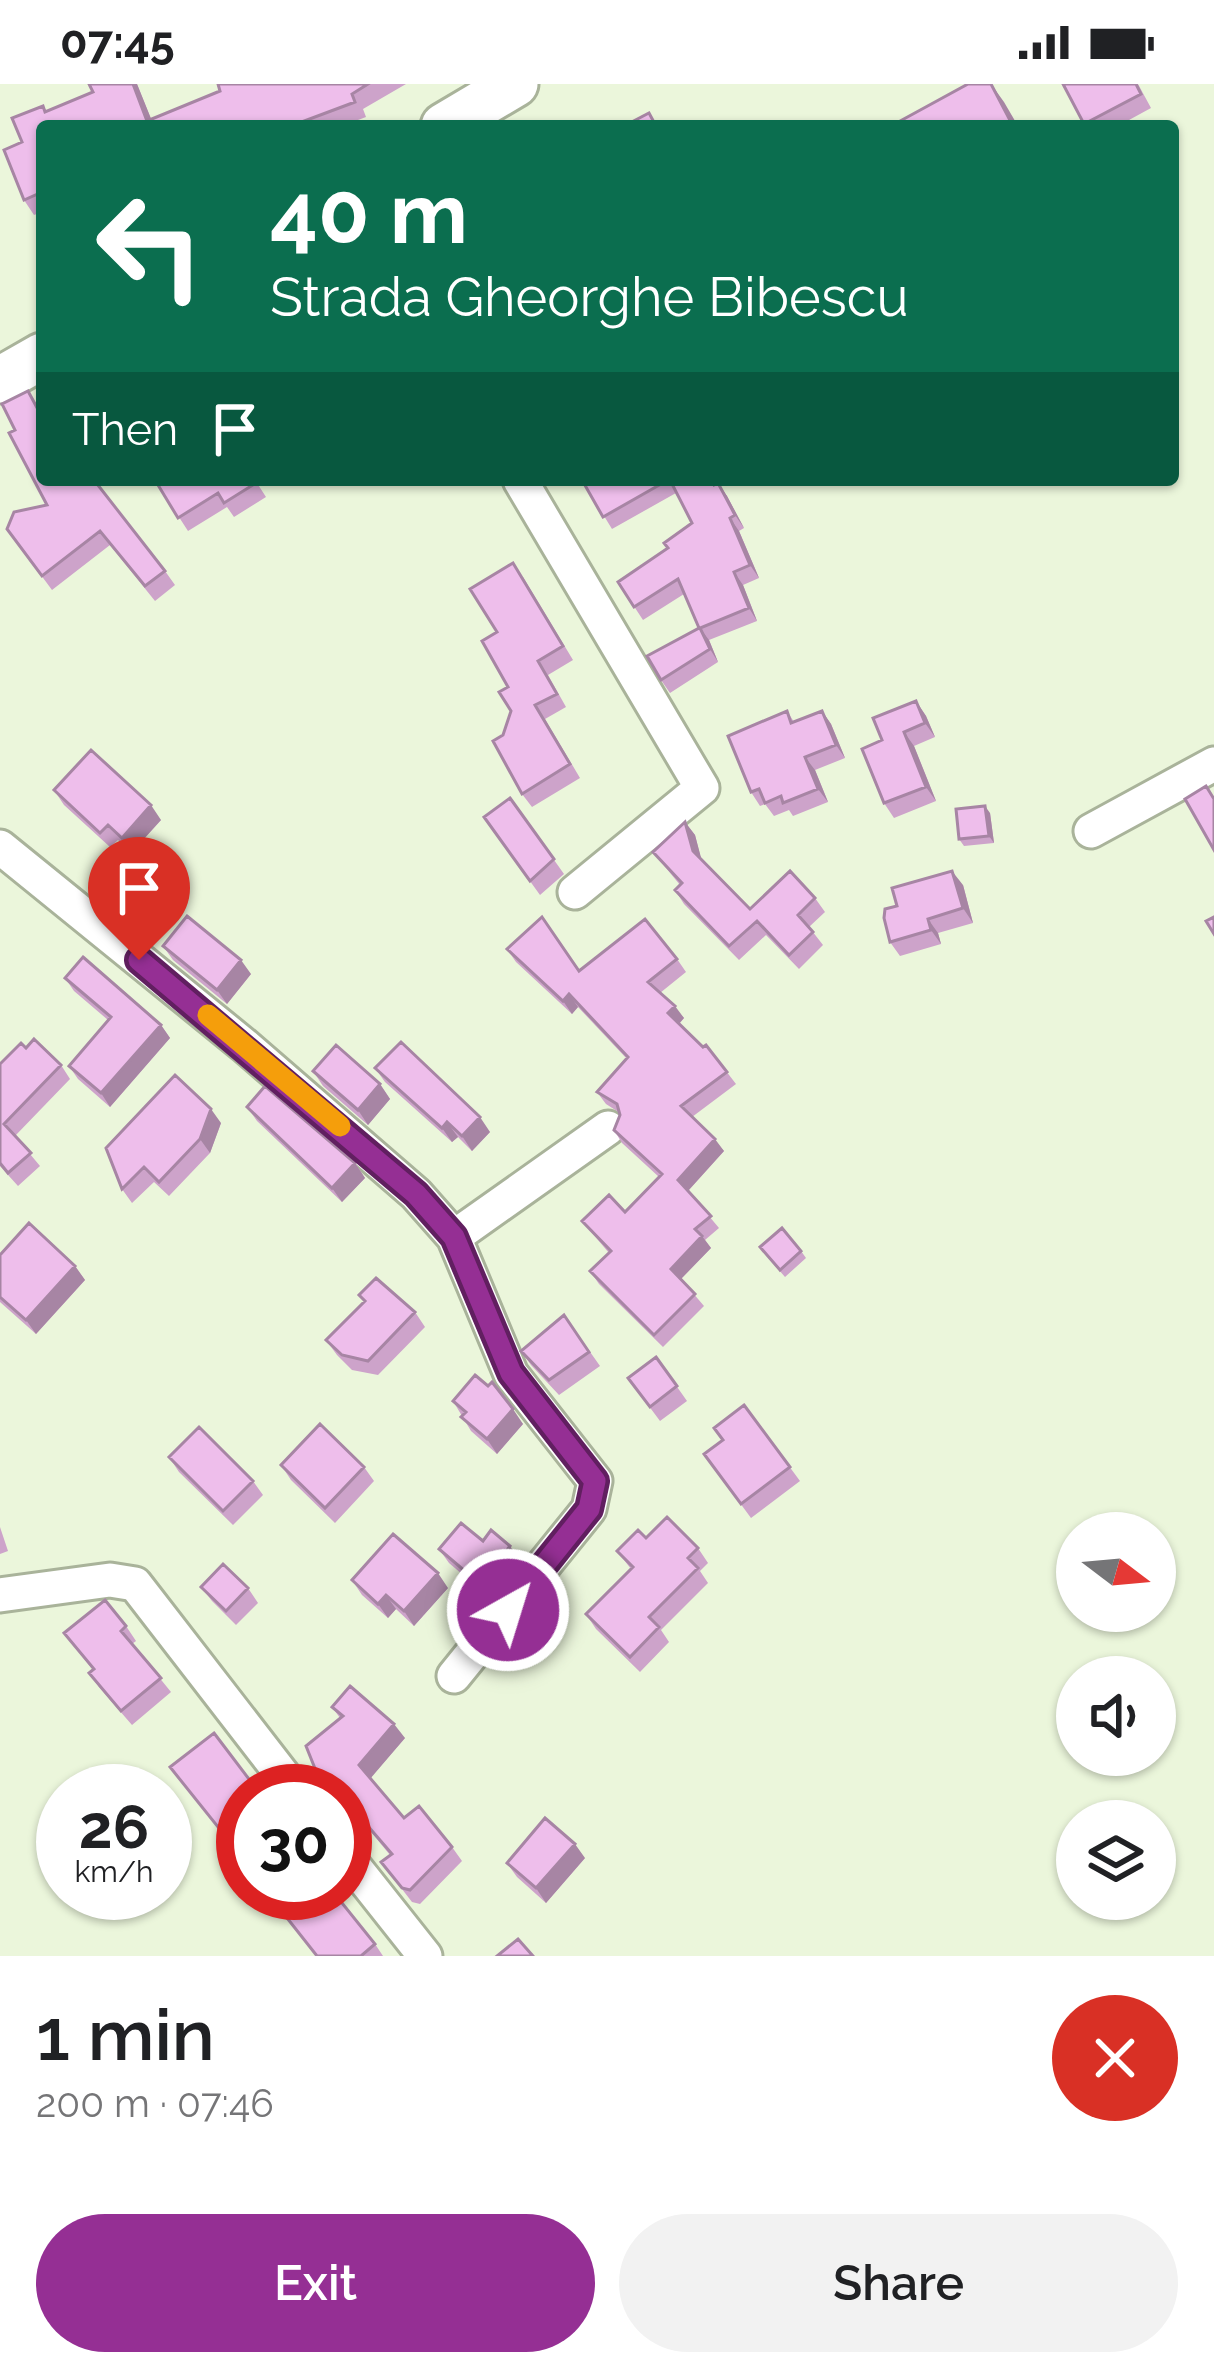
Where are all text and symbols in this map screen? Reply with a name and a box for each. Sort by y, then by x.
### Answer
text: 07:45 [60,16,175,69]
text: 40 m [270,164,468,263]
icon: left [72,168,228,324]
text: Strada Gheorghe Bibescu [270,265,909,329]
icon: arrive [202,396,268,462]
text: Then [72,403,178,456]
pin [88,837,190,960]
icon: arrive [106,855,172,921]
north arrow [1056,1512,1176,1632]
map controls [1056,1512,1176,1920]
position arrow [445,1547,571,1673]
button: sound [1056,1656,1176,1776]
speed limit sign: 30 [216,1764,372,1920]
text: 26 [79,1792,149,1862]
button: layers [1056,1800,1176,1920]
text: km/h [74,1854,154,1889]
text: 1 min [36,1992,215,2077]
button: close [1052,1995,1178,2121]
text: 200 m · 07:46 [36,2080,274,2126]
button: Exit [36,2214,595,2352]
button: Share [619,2214,1178,2352]

